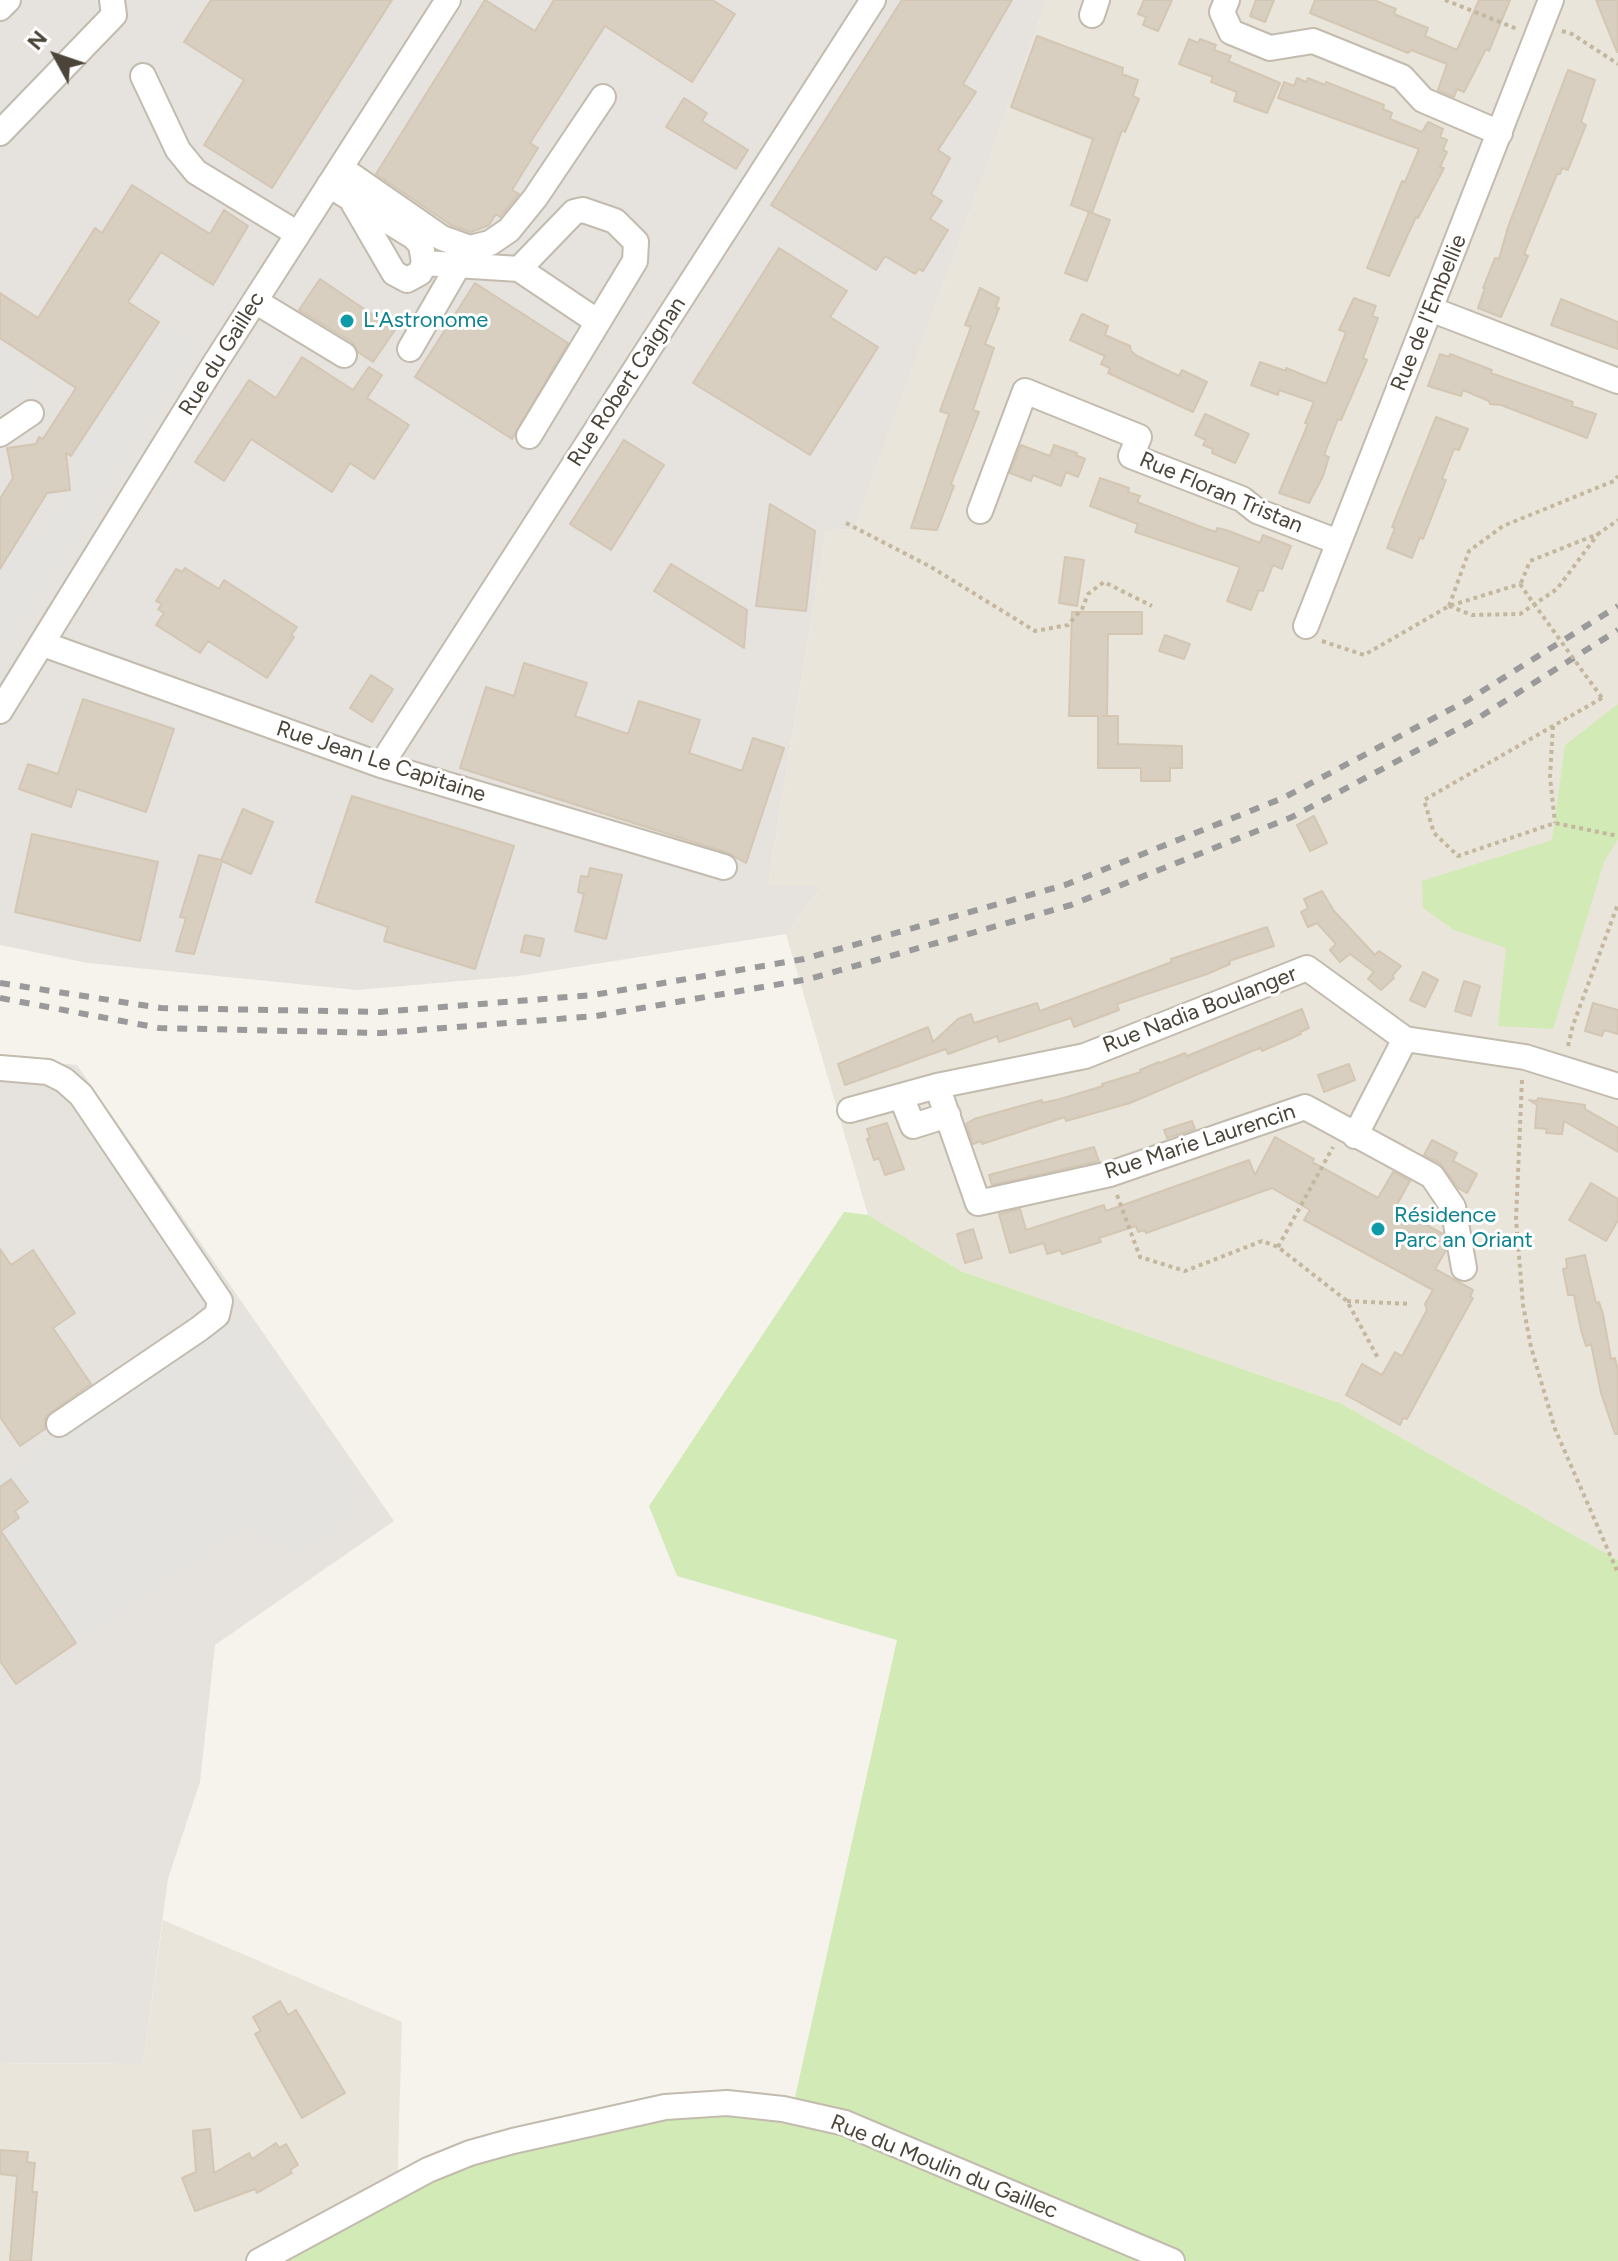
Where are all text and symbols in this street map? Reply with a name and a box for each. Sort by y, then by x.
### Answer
north arrow [16,16,96,96]
text: N [21,25,53,55]
street label: Rue de l'Embellie [1386,231,1472,395]
street label: Rue du Gaillec [174,287,270,421]
street label: Rue Robert Caignan [562,292,692,472]
place label: L'Astronome [363,308,488,334]
marker: L'Astronome [338,312,356,330]
street label: Rue Floran Tristan [1135,447,1307,539]
street label: Rue Jean Le Capitaine [273,716,489,808]
street label: Rue Nadia Boulanger [1099,961,1301,1059]
street label: Rue Marie Laurencin [1101,1099,1299,1185]
place label: Résidence Parc an Oriant [1394,1203,1533,1254]
marker: Résidence Parc an Oriant [1369,1220,1387,1238]
street label: Rue du Moulin du Gaillec [827,2109,1061,2225]

